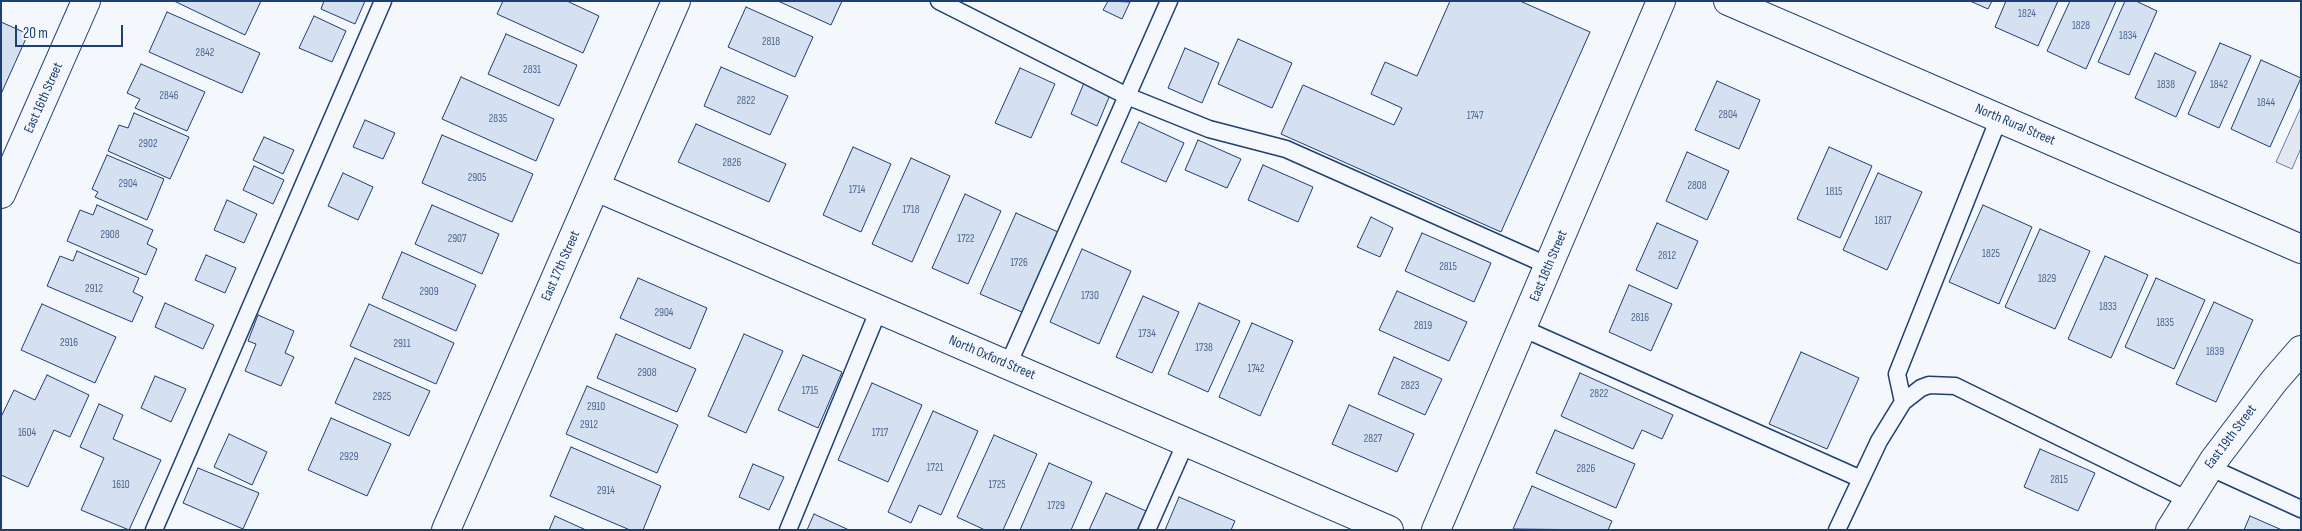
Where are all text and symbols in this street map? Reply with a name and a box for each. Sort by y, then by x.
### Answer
house number: 1824 [2018,7,2036,21]
scale bar [18,15,125,47]
house number: 1828 [2072,19,2090,33]
text: 20 m [23,24,48,43]
house number: 1834 [2119,29,2137,43]
house number: 2818 [762,35,780,49]
house number: 2842 [196,46,214,60]
street label: East 16th Street [21,60,67,136]
house number: 2831 [523,63,541,77]
house number: 1838 [2157,78,2175,92]
house number: 1842 [2210,78,2228,92]
house number: 2846 [160,89,178,103]
house number: 2822 [737,94,755,108]
house number: 1844 [2257,96,2275,110]
street label: North Rural Street [1972,101,2058,149]
house number: 2804 [1719,108,1737,122]
house number: 1747 [1467,109,1483,123]
house number: 2835 [489,112,507,126]
house number: 2902 [139,137,157,151]
house number: 2826 [723,156,741,170]
house number: 2905 [468,171,486,185]
house number: 2904 [119,177,137,191]
house number: 2808 [1687,179,1707,193]
house number: 1714 [849,183,865,197]
house number: 1815 [1826,185,1842,199]
house number: 1718 [903,203,919,217]
house number: 1817 [1875,214,1891,228]
house number: 2908 [100,228,120,242]
street label: East 17th Street [538,228,584,304]
street label: East 18th Street [1527,228,1571,304]
house number: 2907 [448,232,466,246]
house number: 1722 [957,232,975,246]
house number: 1825 [1982,247,2000,261]
house number: 2812 [1658,249,1676,263]
house number: 1726 [1010,256,1028,270]
house number: 2815 [1439,260,1457,274]
house number: 1829 [2038,272,2056,286]
house number: 2912 [85,282,103,296]
house number: 2909 [419,285,439,299]
house number: 1730 [1081,289,1099,303]
house number: 1833 [2099,300,2117,314]
house number: 2904 [655,306,673,320]
house number: 2816 [1631,311,1649,325]
house number: 1835 [2156,316,2174,330]
house number: 2819 [1414,319,1432,333]
house number: 1734 [1138,327,1156,341]
street label: North Oxford Street [946,332,1038,384]
house number: 2916 [60,336,78,350]
house number: 2911 [393,337,411,351]
house number: 1738 [1195,341,1213,355]
house number: 1839 [2206,345,2224,359]
house number: 1742 [1248,362,1264,376]
house number: 2908 [637,366,657,380]
house number: 2823 [1401,379,1419,393]
house number: 1715 [802,384,818,398]
house number: 2822 [1590,387,1608,401]
house number: 2925 [373,390,391,404]
house number: 2910 [587,400,605,414]
street label: East 19th Street [2202,402,2260,472]
house number: 2912 [580,418,598,432]
house number: 1604 [18,426,36,440]
house number: 1717 [872,426,888,440]
house number: 2827 [1364,432,1382,446]
house number: 2929 [340,450,358,464]
house number: 1721 [927,461,943,475]
house number: 2826 [1577,462,1595,476]
house number: 2815 [2050,473,2068,487]
house number: 1610 [112,478,130,492]
house number: 1725 [988,478,1006,492]
house number: 2914 [597,484,615,498]
house number: 1729 [1047,499,1065,513]

